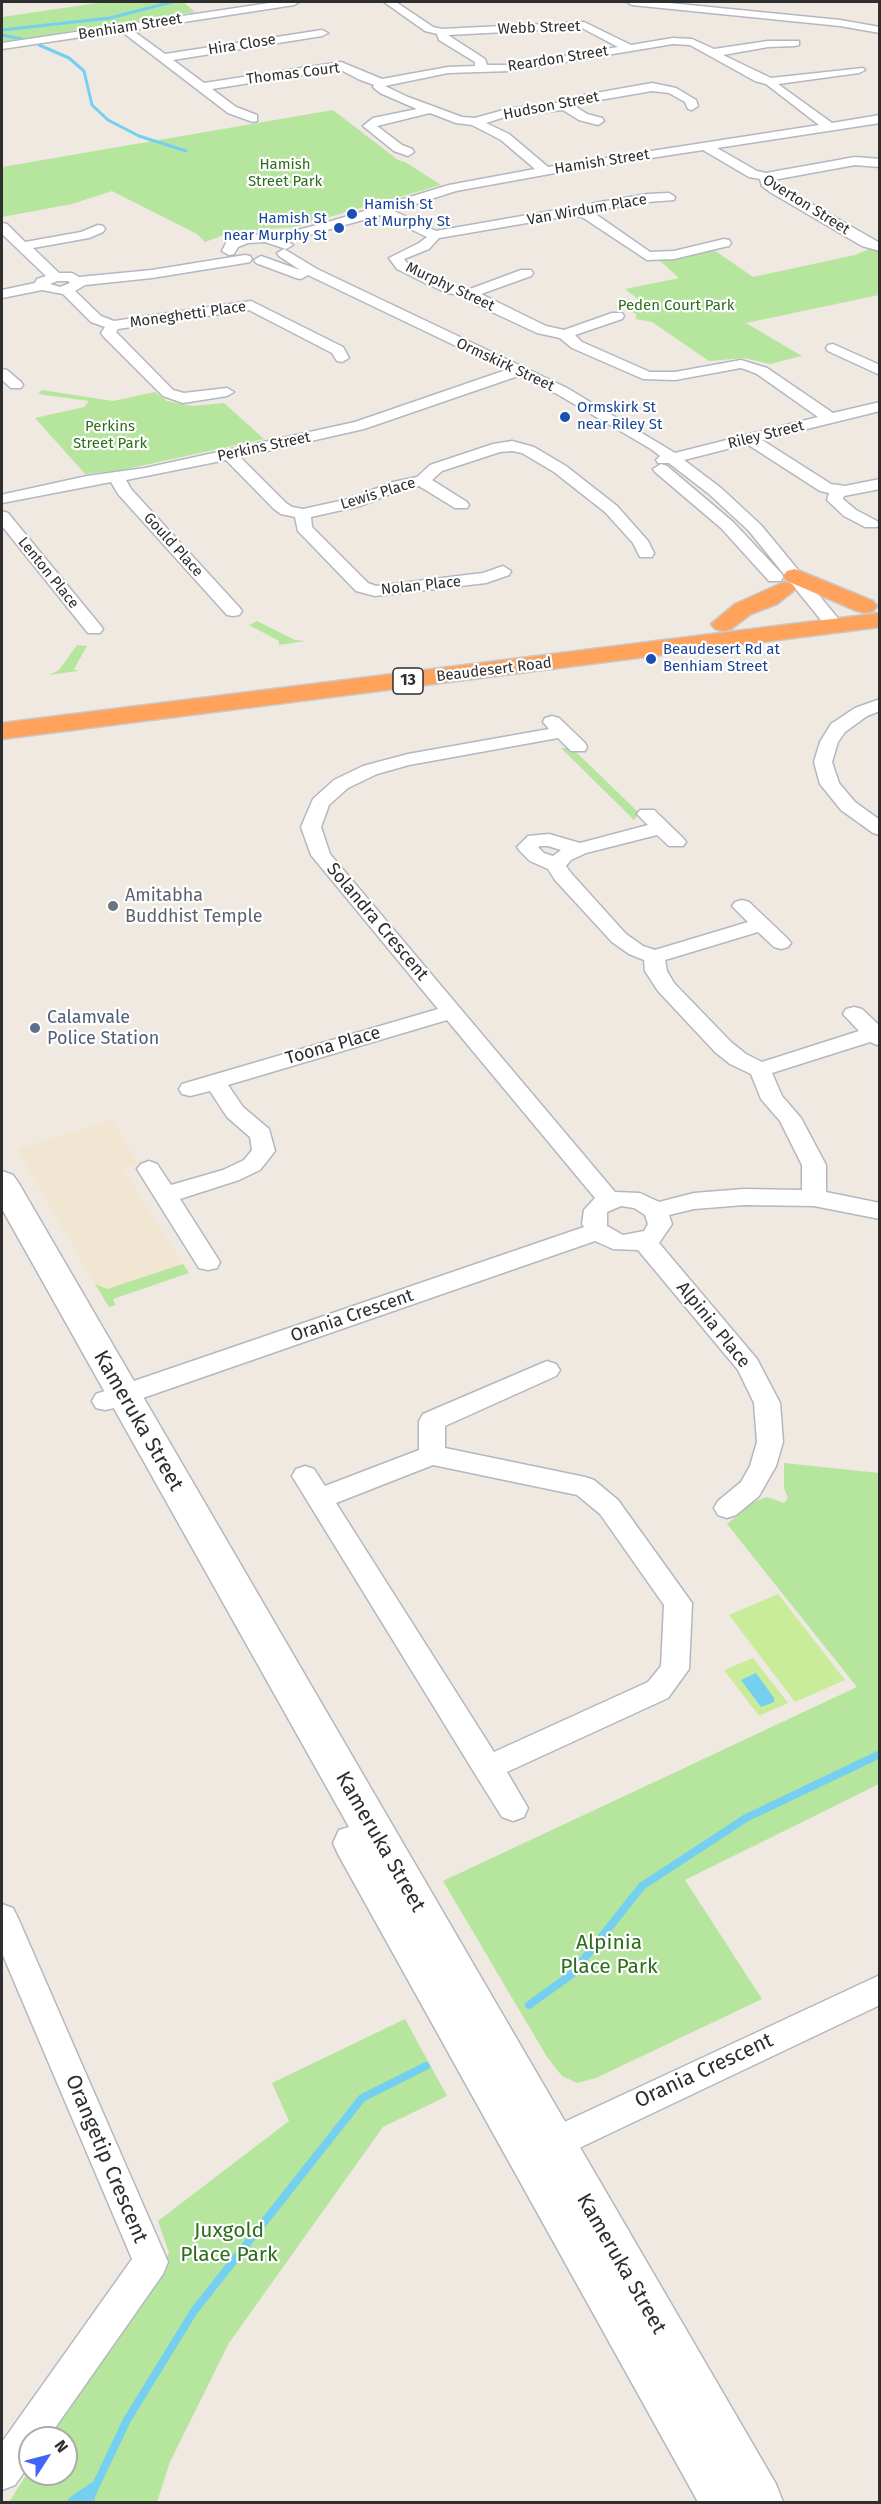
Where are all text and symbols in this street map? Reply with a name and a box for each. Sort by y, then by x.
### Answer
street label: Benhiam Street [77,10,183,44]
street label: Webb Street [497,18,581,38]
street label: Hira Close [207,31,277,59]
street label: Reardon Street [506,42,610,76]
street label: Thomas Court [245,59,341,89]
street label: Hudson Street [502,88,600,124]
street label: Hamish Street [553,146,651,178]
park label: Hamish Street Park [248,156,322,191]
street label: Overton Street [759,171,853,239]
street label: Van Wirdum Place [526,191,648,229]
place label: Hamish St at Murphy St [364,196,450,231]
marker: Hamish St at Murphy St [345,207,359,221]
place label: Hamish St near Murphy St [224,210,327,245]
marker: Hamish St near Murphy St [332,221,346,235]
street label: Murphy Street [403,259,497,315]
park label: Peden Court Park [618,297,734,315]
street label: Moneghetti Place [129,298,247,332]
street label: Ormskirk Street [453,334,557,396]
place label: Ormskirk St near Riley St [577,399,662,434]
marker: Ormskirk St near Riley St [558,410,572,424]
street label: Riley Street [726,417,806,453]
park label: Perkins Street Park [73,418,147,453]
street label: Perkins Street [216,428,312,466]
street label: Lewis Place [338,474,418,514]
street label: Gould Place [139,509,207,581]
street label: Lenton Place [14,534,82,612]
street label: Nolan Place [380,573,462,599]
place label: Beaudesert Rd at Benhiam Street [663,641,780,676]
marker: Beaudesert Rd at Benhiam Street [644,652,658,666]
street label: Beaudesert Road [435,654,553,686]
road number: 13 [393,668,423,694]
street label: Solandra Crescent [321,859,433,985]
place label: Amitabha Buddhist Temple [125,885,262,928]
marker: Amitabha Buddhist Temple [106,899,120,913]
place label: Calamvale Police Station [47,1007,159,1050]
marker: Calamvale Police Station [28,1021,42,1035]
street label: Toona Place [283,1022,383,1070]
street label: Alpinia Place [672,1277,754,1373]
street label: Orania Crescent [288,1285,416,1347]
street label: Kameruka Street [88,1346,188,1496]
street label: Kameruka Street [330,1767,430,1917]
park label: Alpinia Place Park [560,1930,658,1980]
street label: Orania Crescent [631,2028,777,2114]
street label: Orangetip Crescent [59,2071,153,2247]
street label: Kameruka Street [571,2189,671,2339]
park label: Juxgold Place Park [180,2218,278,2268]
north arrow [18,2426,78,2486]
text: N [51,2436,72,2456]

